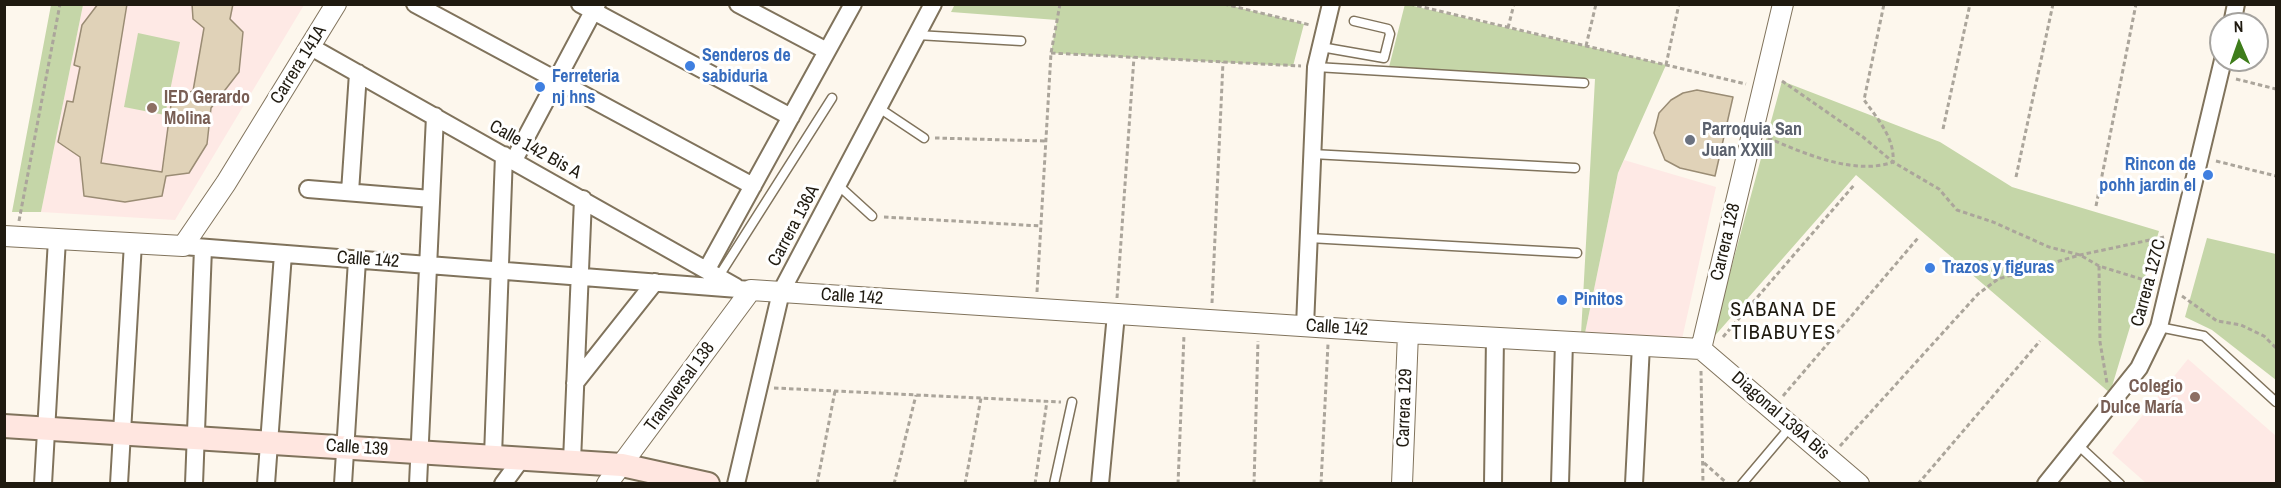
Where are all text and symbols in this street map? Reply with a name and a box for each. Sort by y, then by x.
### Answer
north arrow [2209,12,2269,72]
text: N [2233,15,2244,37]
street label: Carrera 141A [266,22,332,108]
place label: Senderos de sabiduria [702,45,791,88]
marker: Senderos de sabiduria [683,59,697,73]
place label: Ferreteria nj hns [552,66,619,109]
marker: Ferreteria nj hns [533,80,547,94]
place label: IED Gerardo Molina [164,87,250,130]
marker: IED Gerardo Molina [145,101,159,115]
street label: Calle 142 Bis A [485,116,585,184]
place label: Parroquia San Juan XXIII [1702,119,1802,162]
marker: Parroquia San Juan XXIII [1683,133,1697,147]
place label: Rincon de pohh jardin el [2099,154,2196,196]
marker: Rincon de pohh jardin el [2201,168,2215,182]
street label: Carrera 136A [764,182,824,270]
street label: Carrera 128 [1707,201,1745,283]
street label: Carrera 127C [2127,237,2171,329]
street label: Calle 142 [336,247,400,273]
place label: Trazos y figuras [1942,257,2054,279]
marker: Trazos y figuras [1923,261,1937,275]
street label: Calle 142 [820,284,884,310]
place label: Pinitos [1574,289,1623,311]
marker: Pinitos [1555,293,1569,307]
district label: SABANA DE TIBABUYES [1730,299,1838,346]
street label: Calle 142 [1305,315,1369,341]
street label: Transversal 138 [640,338,720,436]
street label: Diagonal 139A Bis [1726,367,1834,465]
street label: Carrera 129 [1393,368,1417,448]
place label: Colegio Dulce María [2100,376,2183,418]
marker: Colegio Dulce María [2188,390,2202,404]
street label: Calle 139 [325,435,389,461]

